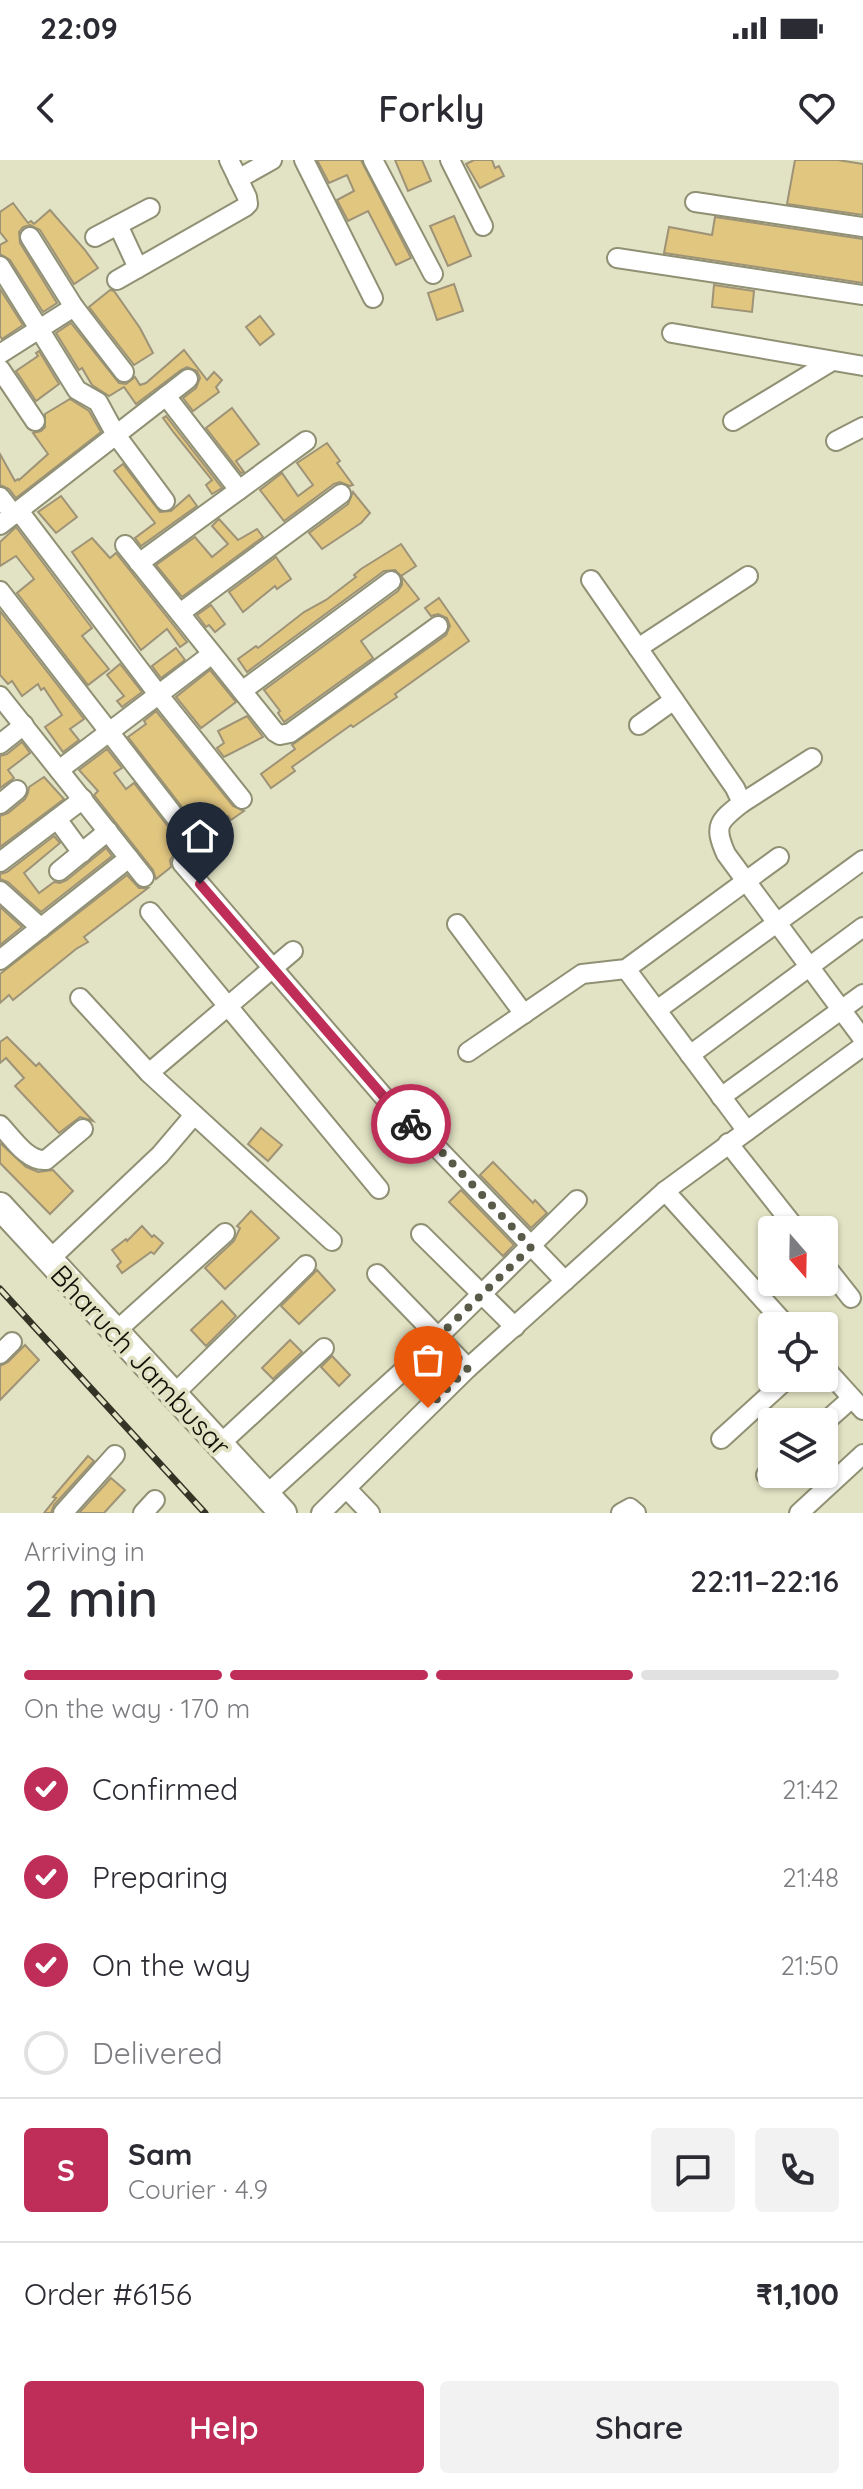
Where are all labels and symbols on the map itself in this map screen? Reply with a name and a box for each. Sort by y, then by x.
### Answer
pin [166,802,234,884]
courier [371,1084,451,1164]
north arrow [758,1216,838,1296]
street label: Bharuch Jambusar [44,1257,239,1463]
pin [394,1326,462,1408]

